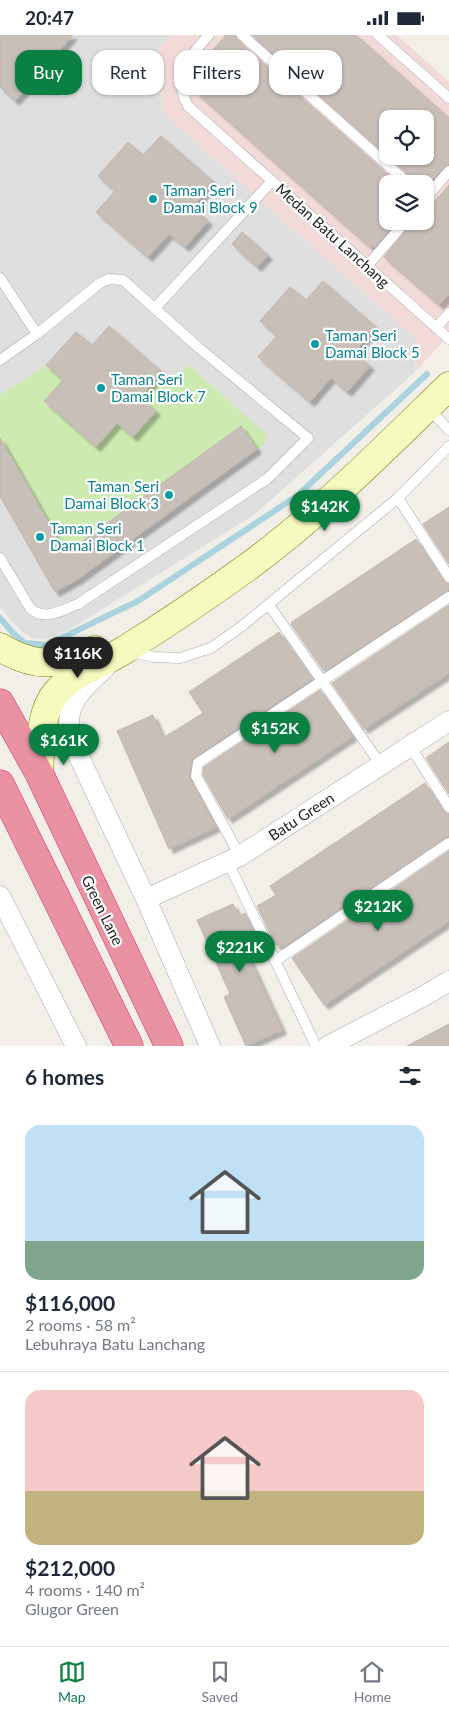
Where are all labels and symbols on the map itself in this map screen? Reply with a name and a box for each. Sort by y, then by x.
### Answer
street label: Medan Batu Lanchang [272,179,394,291]
place label: Taman Seri Damai Block 9 [163,181,258,216]
marker: Taman Seri Damai Block 9 [147,193,159,205]
place label: Taman Seri Damai Block 5 [325,326,420,361]
marker: Taman Seri Damai Block 5 [309,338,321,350]
place label: Taman Seri Damai Block 7 [111,370,206,405]
marker: Taman Seri Damai Block 7 [95,382,107,394]
place label: Taman Seri Damai Block 3 [64,477,159,512]
marker: Taman Seri Damai Block 3 [163,489,175,501]
pin: $142K [290,489,360,532]
place label: Taman Seri Damai Block 1 [50,519,145,554]
marker: Taman Seri Damai Block 1 [34,531,46,543]
pin: $116K [43,637,113,679]
pin: $152K [240,711,310,754]
pin: $161K [29,723,99,766]
street label: Batu Green [265,788,337,844]
street label: Green Lane [78,872,128,948]
pin: $212K [343,889,413,932]
pin: $221K [205,931,275,973]

